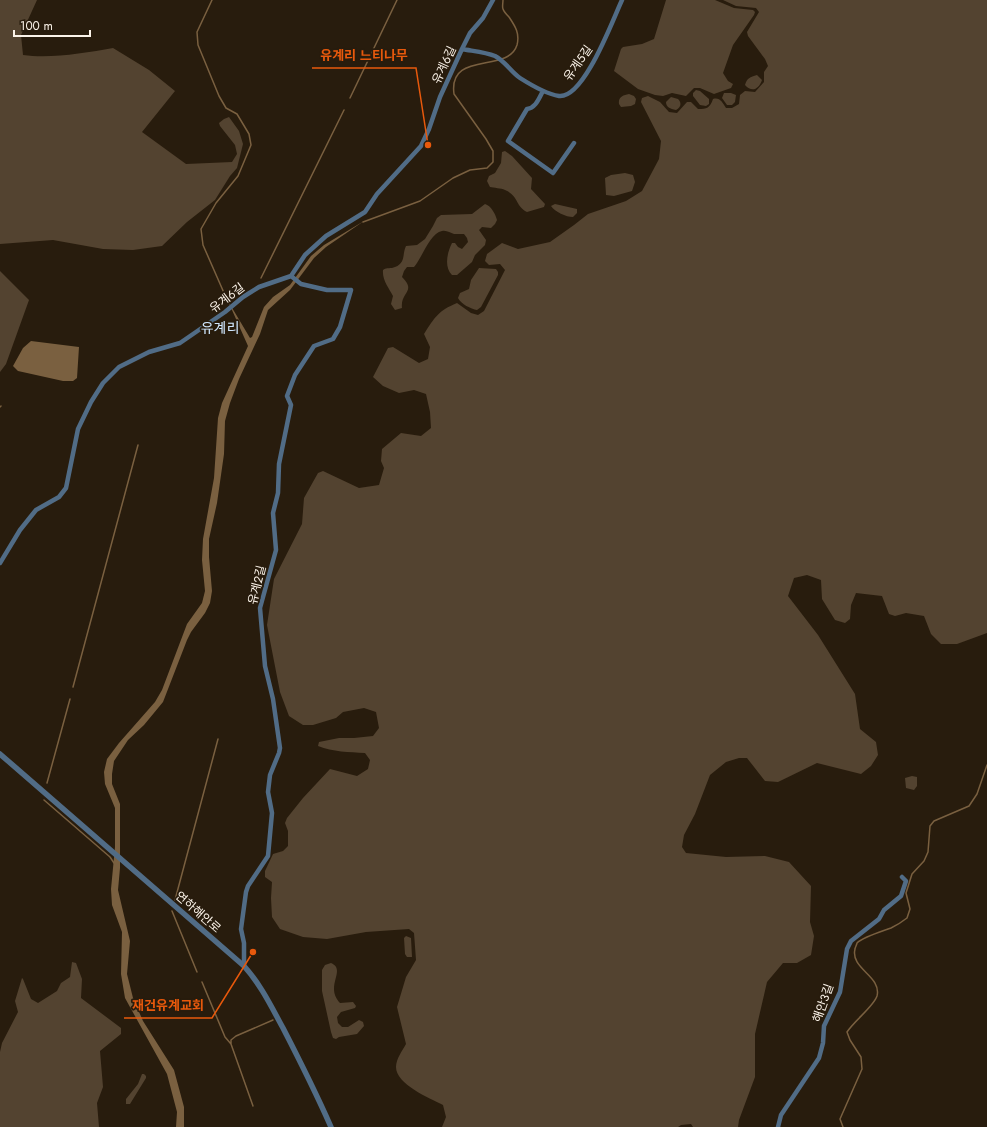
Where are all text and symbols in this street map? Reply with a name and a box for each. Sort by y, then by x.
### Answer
scale bar [14,12,90,38]
text: 100 m [20,17,53,35]
street label: 유계5길 [559,41,597,85]
callout: 유계리 느티나무 [312,43,416,68]
street label: 유계6길 [427,43,461,87]
text: 유계리 느티나무 [320,46,408,65]
street label: 유계6길 [206,279,248,317]
district label: 유계리 [201,318,239,338]
street label: 유계2길 [243,563,271,607]
street label: 연하해안로 [171,887,225,937]
street label: 해안3길 [808,981,838,1025]
callout: 재건유계교회 [124,993,212,1018]
text: 재건유계교회 [132,996,204,1015]

